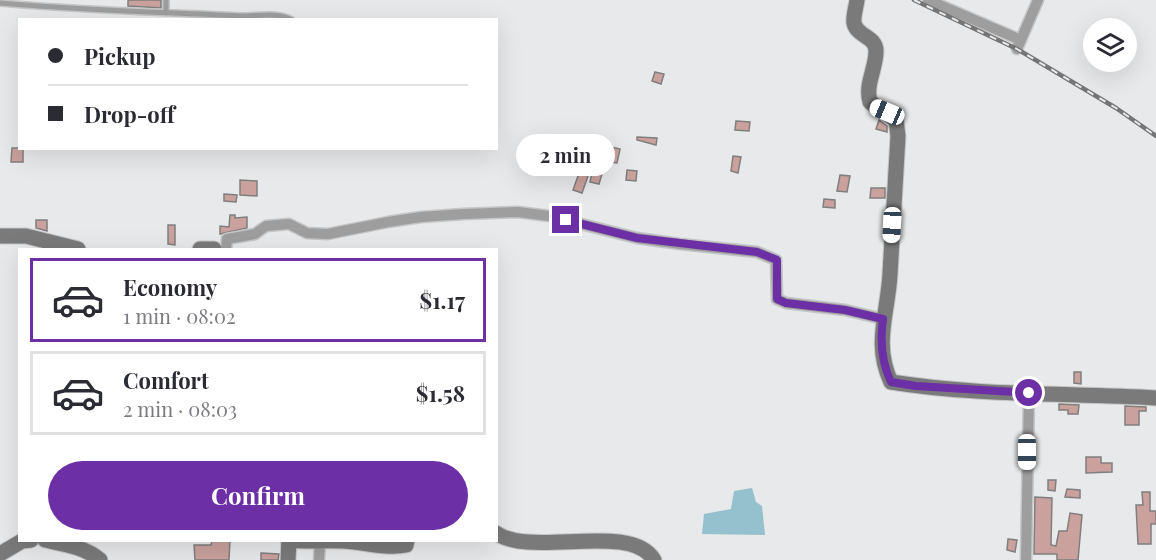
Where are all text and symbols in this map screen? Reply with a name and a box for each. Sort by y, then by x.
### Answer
map controls [1083,18,1137,72]
button: layers [1083,18,1137,72]
text: Pickup [84,41,155,71]
car [867,97,907,127]
text: Drop-off [84,99,175,129]
callout: 2 min [516,133,616,175]
text: 2 min [540,141,591,168]
route end [552,206,579,233]
car [882,207,902,243]
text: Economy [123,272,217,302]
icon: car [51,273,105,327]
text: $1.17 [420,285,465,315]
text: 1 min · 08:02 [123,302,235,329]
text: Comfort [123,365,209,395]
icon: car [51,366,105,420]
text: $1.58 [416,378,465,408]
route start [1015,379,1042,406]
text: 2 min · 08:03 [123,395,237,422]
car [1018,434,1036,470]
button: Confirm [48,461,468,530]

